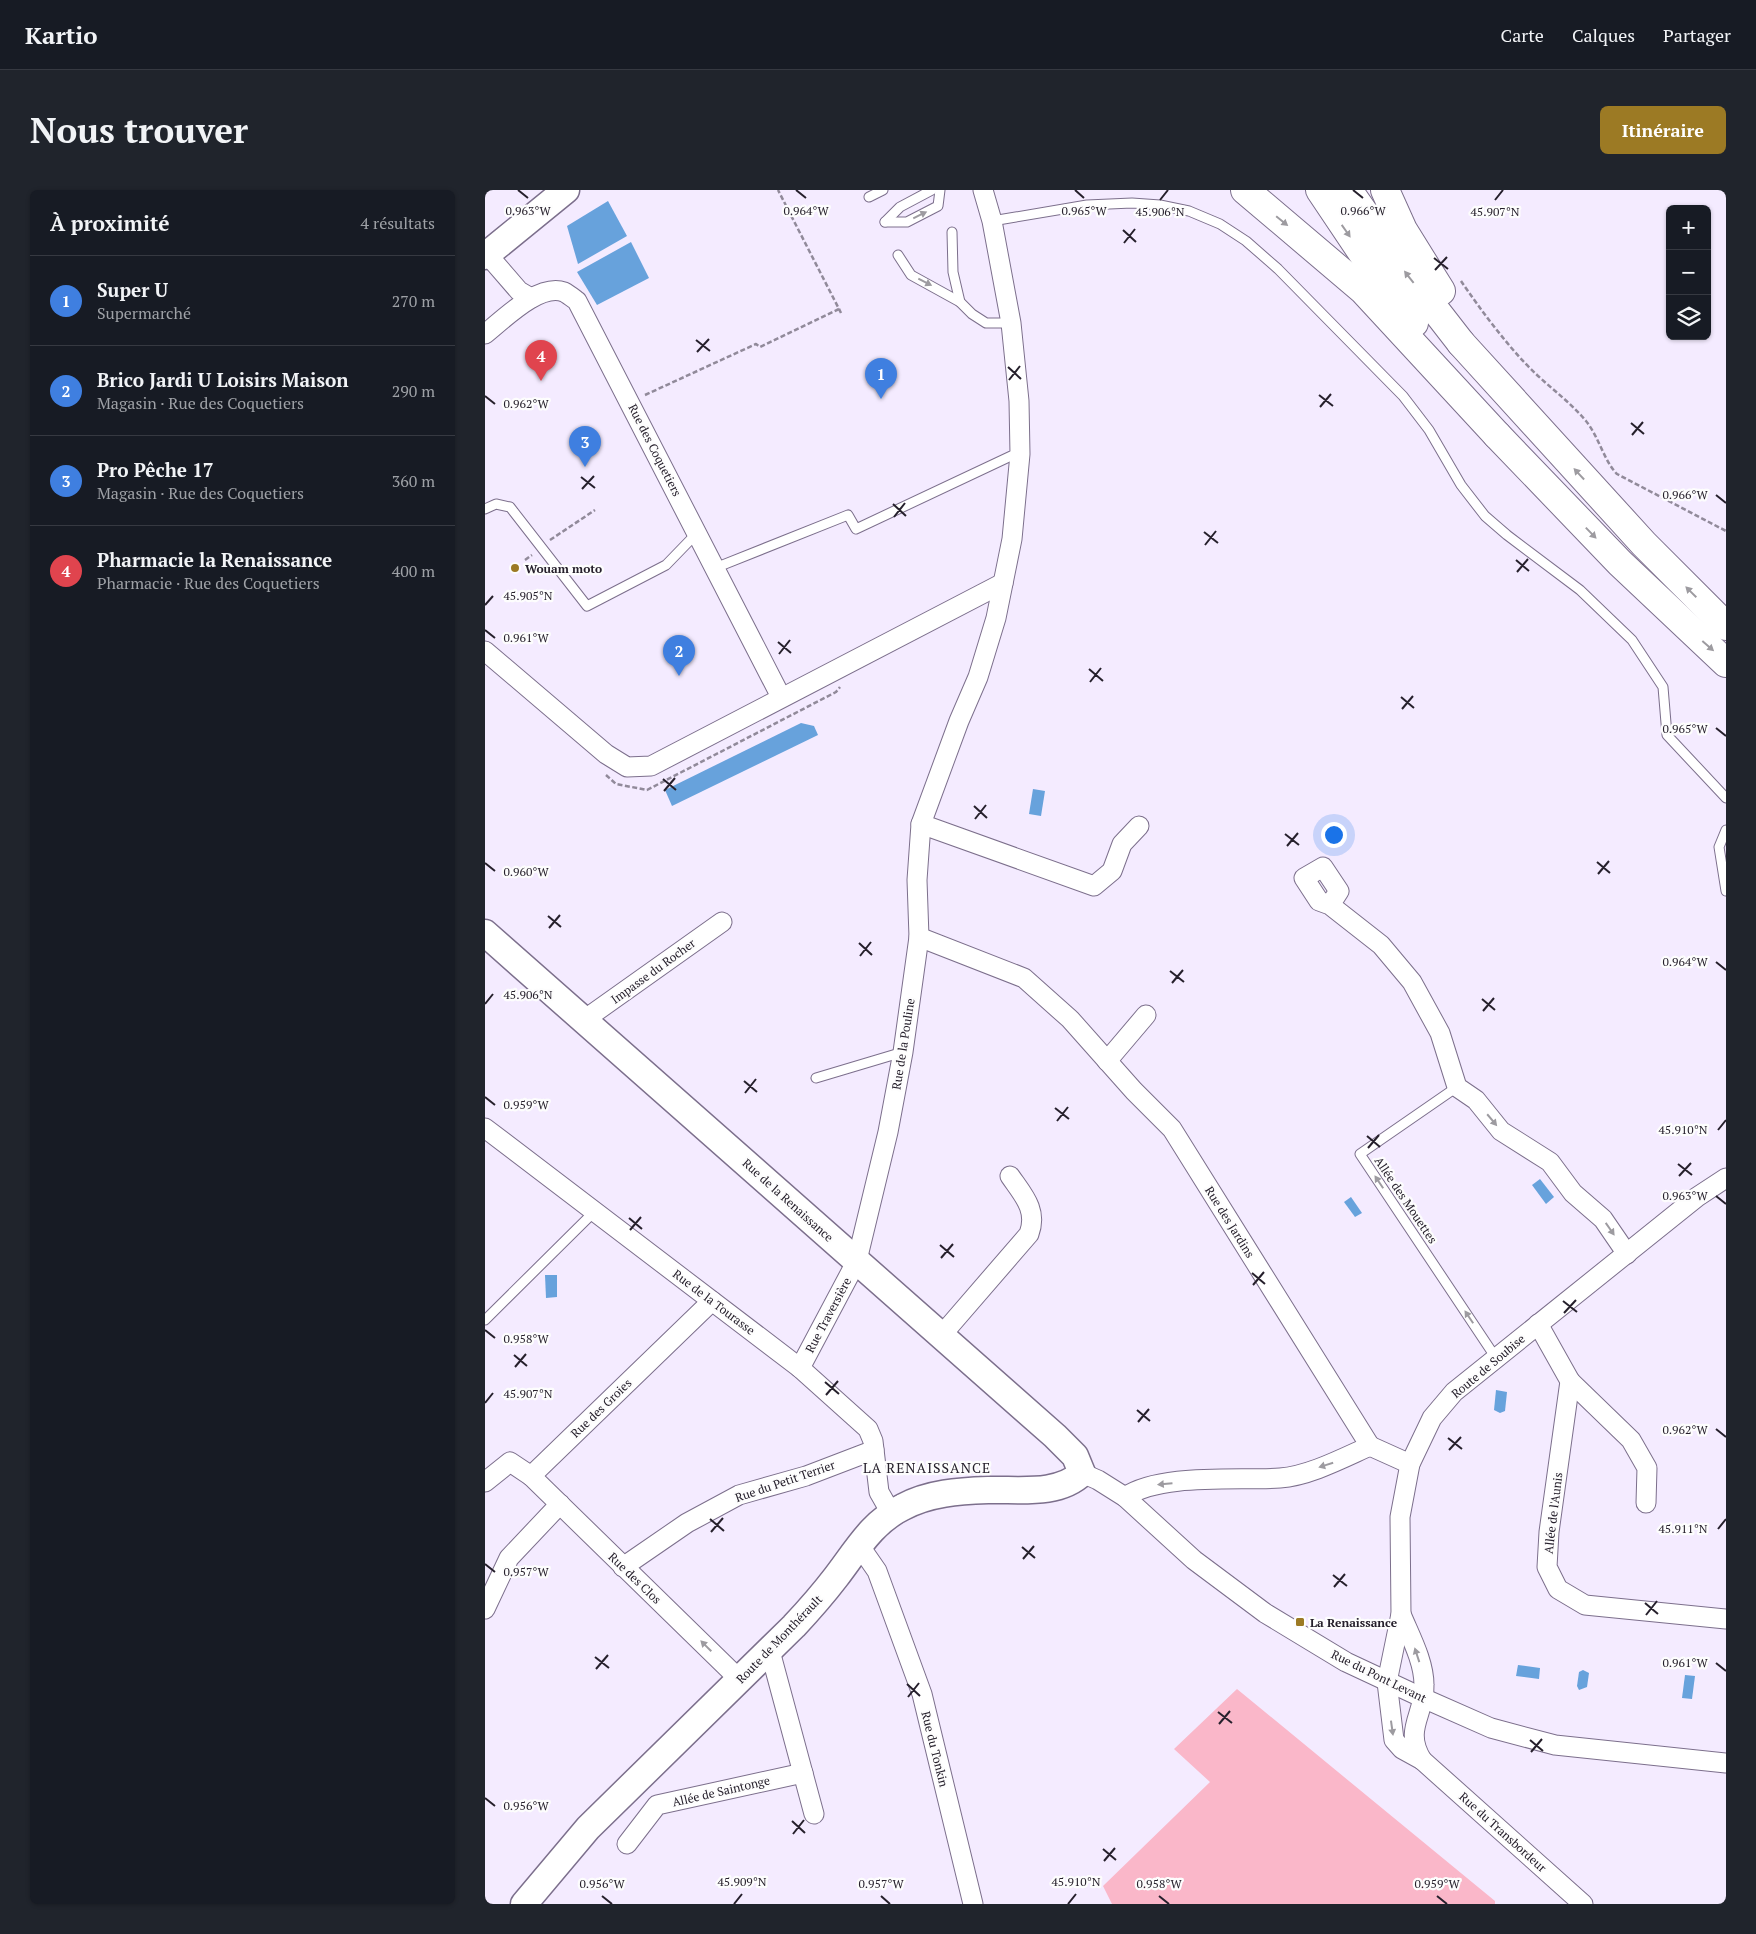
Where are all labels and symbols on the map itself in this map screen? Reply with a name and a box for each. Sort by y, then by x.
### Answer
text: 0.963°W [505,203,551,218]
text: 0.964°W [783,203,829,218]
text: 0.965°W [1061,203,1107,218]
text: 0.966°W [1340,203,1386,218]
text: 45.906°N [1135,204,1185,219]
text: 45.907°N [1470,204,1520,219]
one-way arrow [913,211,927,219]
one-way arrow [1276,215,1289,226]
one-way arrow [1341,224,1351,238]
one-way arrow [1404,271,1415,284]
one-way arrow [918,278,932,286]
pin: 4 [525,340,557,381]
pin: 1 [865,358,897,399]
text: 0.962°W [503,396,549,411]
street label: Rue des Coquetiers [625,401,685,499]
pin: 3 [569,426,601,467]
one-way arrow [1573,469,1585,481]
text: 0.966°W [1662,487,1708,502]
one-way arrow [1585,526,1597,538]
place label: Wouam moto [525,561,602,576]
marker: Wouam moto [509,562,521,574]
one-way arrow [1685,586,1697,598]
text: 45.905°N [503,588,553,603]
text: 0.961°W [503,630,549,645]
pin: 2 [663,635,695,676]
one-way arrow [1701,641,1714,652]
text: 0.965°W [1662,721,1708,736]
your location [1321,822,1347,848]
text: 0.960°W [503,864,549,879]
street label: Impasse du Rocher [608,935,698,1007]
text: 0.964°W [1662,954,1708,969]
text: 45.906°N [503,987,553,1002]
street label: Rue de la Pouline [888,997,918,1091]
text: 0.959°W [503,1097,549,1112]
one-way arrow [1487,1113,1498,1126]
text: 45.910°N [1658,1122,1708,1137]
street label: Allée des Mouettes [1371,1154,1441,1246]
street label: Rue de la Renaissance [740,1155,836,1245]
one-way arrow [1374,1175,1384,1188]
street label: Rue des Jardins [1202,1183,1258,1261]
text: 0.963°W [1662,1188,1708,1203]
one-way arrow [1605,1222,1615,1236]
street label: Rue de la Tourasse [670,1266,758,1338]
street label: Rue Traversière [802,1275,854,1355]
one-way arrow [1464,1310,1474,1324]
text: 0.958°W [503,1331,549,1346]
street label: Route de Soubise [1448,1331,1528,1401]
street label: Rue des Groies [568,1375,634,1441]
text: 45.907°N [503,1386,553,1401]
text: 0.962°W [1662,1422,1708,1437]
street label: Rue du Petit Terrier [733,1457,837,1505]
district label: LA RENAISSANCE [863,1458,991,1477]
one-way arrow [1318,1462,1333,1470]
street label: Allée de l'Aunis [1541,1471,1565,1555]
one-way arrow [1157,1481,1173,1489]
text: 45.911°N [1658,1521,1708,1536]
street label: Rue des Clos [606,1549,664,1607]
text: 0.957°W [503,1564,549,1579]
street label: Route de Monthérault [733,1591,826,1686]
place label: La Renaissance [1310,1615,1398,1630]
marker: La Renaissance [1294,1616,1306,1628]
one-way arrow [700,1640,712,1652]
street label: Rue du Pont Levant [1329,1646,1430,1706]
one-way arrow [1413,1648,1420,1663]
text: 0.961°W [1662,1655,1708,1670]
street label: Rue du Tonkin [918,1710,952,1788]
one-way arrow [1389,1721,1397,1737]
street label: Allée de Saintonge [671,1772,771,1810]
street label: Rue du Transbordeur [1456,1789,1550,1875]
text: 0.956°W [503,1798,549,1813]
text: 45.909°N [717,1874,767,1889]
text: 45.910°N [1051,1874,1101,1889]
text: 0.956°W [579,1876,625,1891]
text: 0.957°W [858,1876,904,1891]
text: 0.958°W [1136,1876,1182,1891]
text: 0.959°W [1414,1876,1460,1891]

